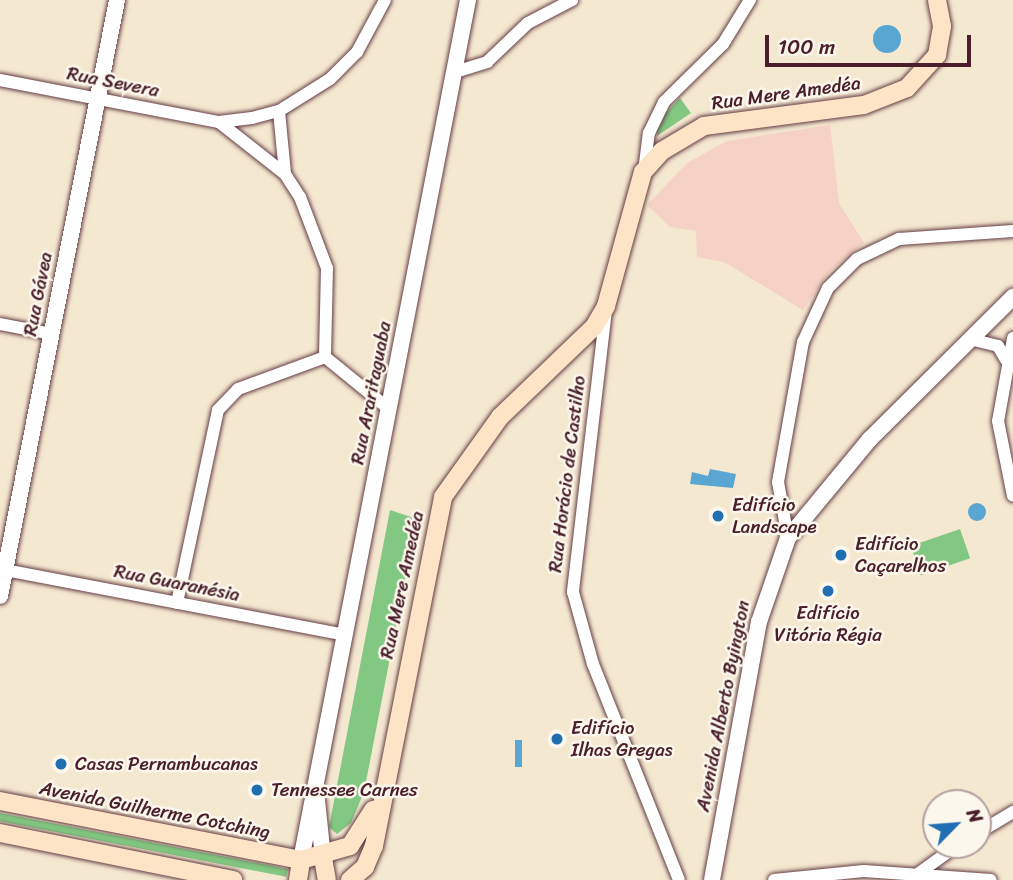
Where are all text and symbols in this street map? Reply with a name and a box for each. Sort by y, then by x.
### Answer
scale bar [768,21,974,65]
text: 100 m [778,28,835,66]
street label: Rua Severa [65,62,161,102]
street label: Rua Mere Amedéa [710,71,862,115]
street label: Rua Gávea [19,250,57,338]
street label: Rua Araritaguaba [346,320,396,466]
street label: Rua Horácio de Castilho [544,374,590,574]
place label: Edifício Landscape [732,494,817,538]
marker: Edifício Landscape [710,508,726,524]
street label: Rua Mere Amedéa [375,509,429,661]
place label: Edifício Caçarelhos [855,533,946,577]
marker: Edifício Caçarelhos [833,547,849,563]
street label: Rua Guaranésia [112,560,242,606]
marker: Edifício Vitória Régia [820,583,836,599]
street label: Avenida Alberto Byington [691,598,755,814]
place label: Edifício Vitória Régia [774,602,882,646]
place label: Edifício Ilhas Gregas [571,717,672,761]
marker: Edifício Ilhas Gregas [549,731,565,747]
place label: Casas Pernambucanas [75,753,260,775]
marker: Casas Pernambucanas [53,756,69,772]
street label: Avenida Guilherme Cotching [38,776,272,844]
place label: Tennessee Carnes [271,779,417,801]
marker: Tennessee Carnes [249,782,265,798]
north arrow [922,789,992,859]
text: N [957,803,992,829]

